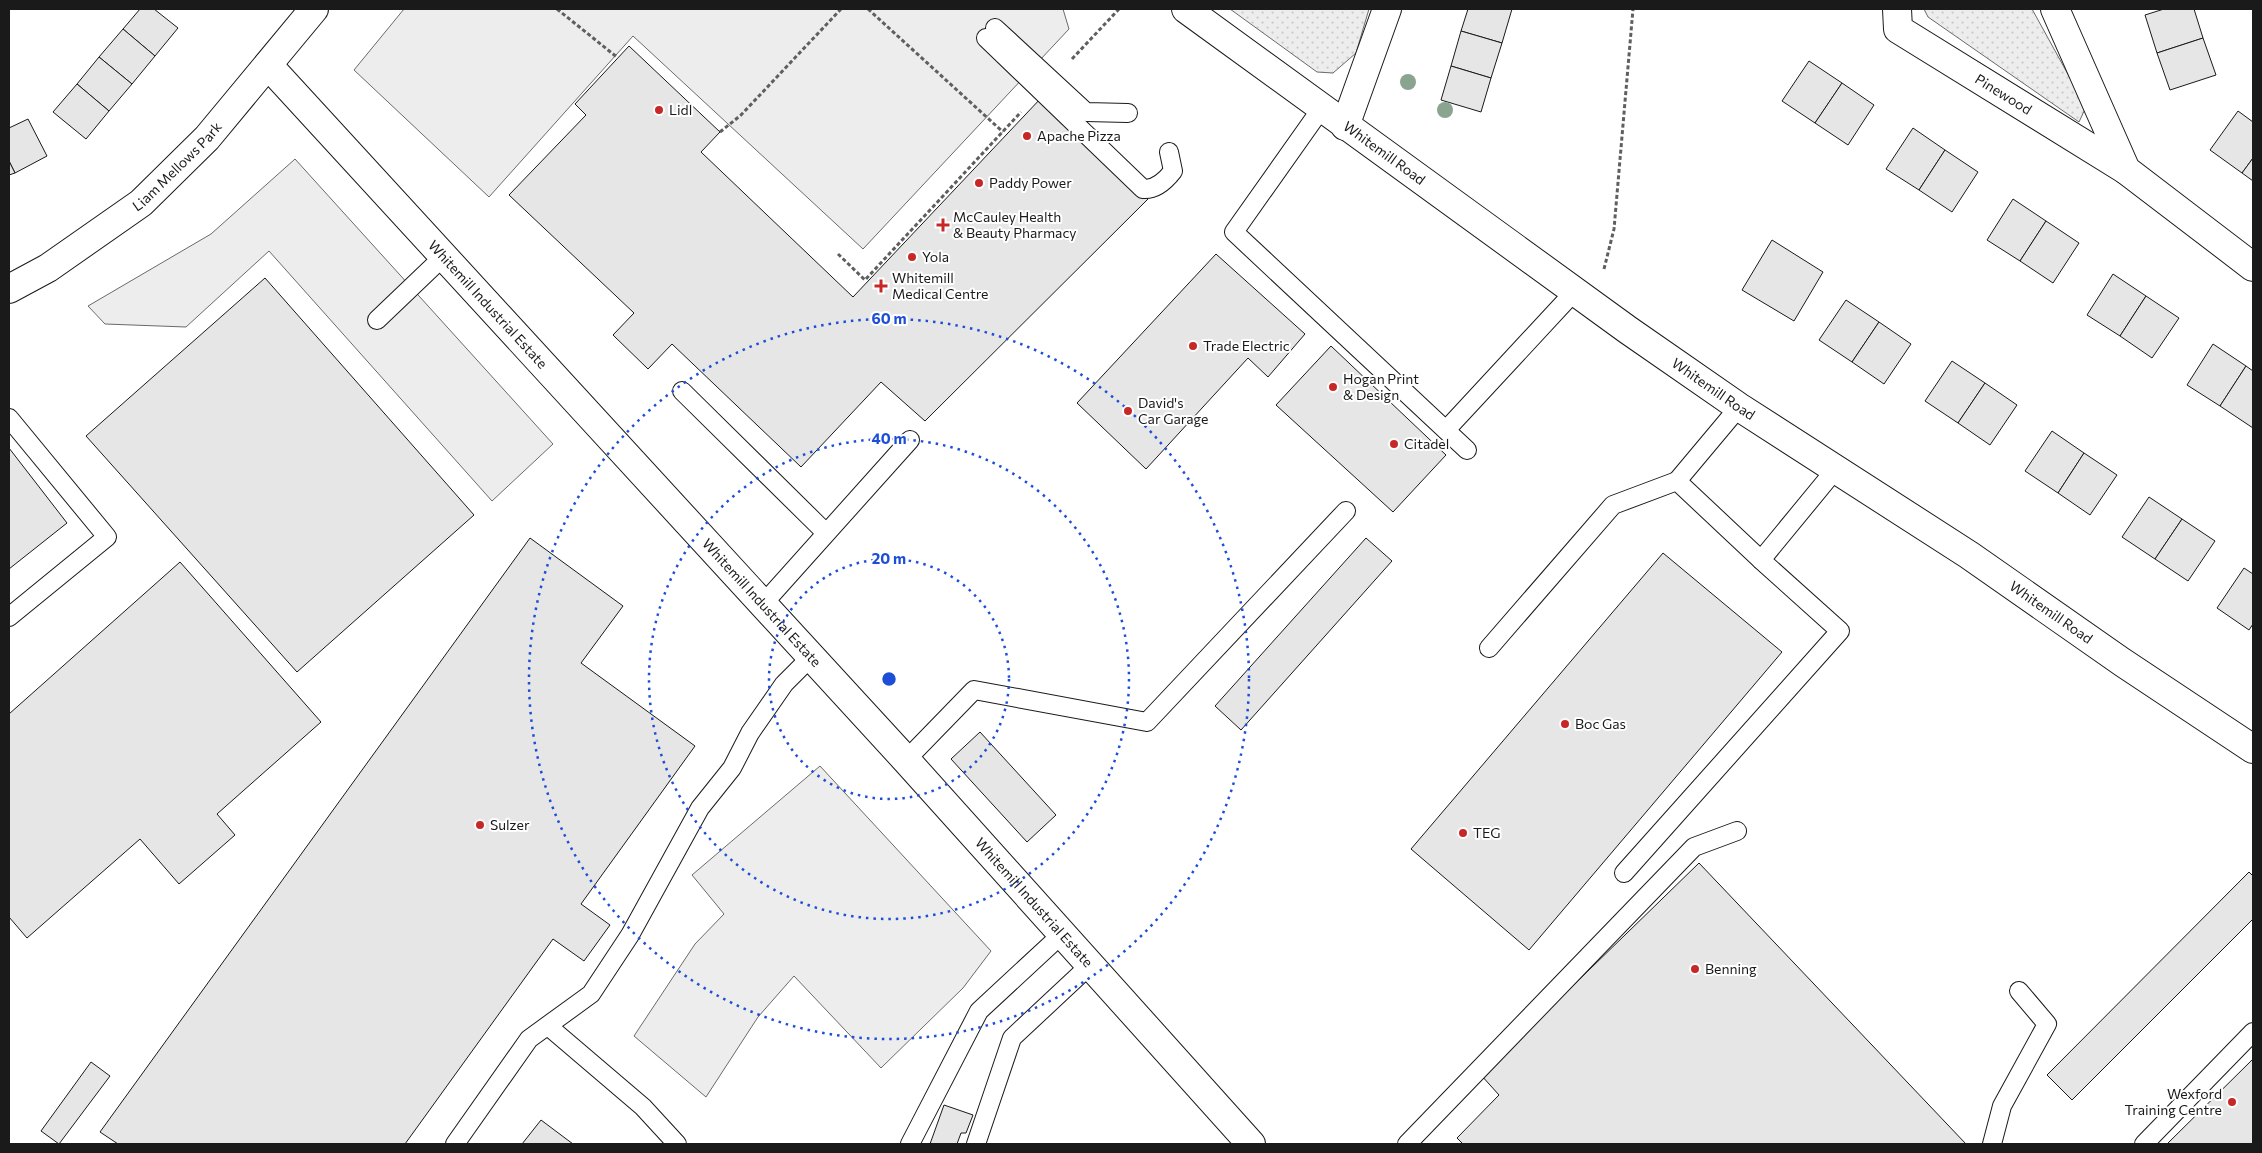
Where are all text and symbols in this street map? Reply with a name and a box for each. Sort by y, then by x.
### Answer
street label: Pinewood [1972,70,2035,118]
place label: Lidl [669,101,692,118]
marker: Lidl [653,104,665,116]
street label: Whitemill Road [1340,117,1429,188]
street label: Liam Mellows Park [129,118,225,214]
place label: Apache Pizza [1037,127,1121,144]
marker: Apache Pizza [1021,130,1033,142]
place label: Paddy Power [989,174,1072,191]
marker: Paddy Power [973,177,985,189]
place label: McCauley Health & Beauty Pharmacy [953,208,1077,241]
marker: McCauley Health & Beauty Pharmacy [937,219,949,231]
street label: Whitemill Industrial Estate [425,236,551,372]
place label: Yola [922,248,949,265]
marker: Yola [906,251,918,263]
place label: Whitemill Medical Centre [892,269,988,302]
marker: Whitemill Medical Centre [874,279,888,293]
text: 60 m [871,309,907,327]
place label: Trade Electric [1203,337,1290,354]
marker: Trade Electric [1187,340,1199,352]
street label: Whitemill Road [1669,354,1758,423]
place label: Hogan Print & Design [1343,370,1419,403]
marker: Hogan Print & Design [1327,381,1339,393]
place label: David's Car Garage [1138,394,1208,427]
marker: David's Car Garage [1122,405,1134,417]
text: 40 m [871,429,907,447]
place label: Citadel [1404,435,1449,452]
marker: Citadel [1388,438,1400,450]
street label: Whitemill Industrial Estate [699,535,825,670]
text: 20 m [872,549,906,567]
street label: Whitemill Road [2007,577,2096,647]
centre of rings [880,670,898,688]
place label: Boc Gas [1575,715,1626,732]
marker: Boc Gas [1559,718,1571,730]
place label: Sulzer [490,816,530,833]
marker: Sulzer [474,819,486,831]
place label: TEG [1473,824,1501,841]
marker: TEG [1457,827,1469,839]
street label: Whitemill Industrial Estate [972,834,1097,970]
place label: Benning [1705,960,1757,977]
marker: Benning [1689,963,1701,975]
place label: Wexford Training Centre [2124,1085,2222,1118]
marker: Wexford Training Centre [2226,1096,2238,1108]

